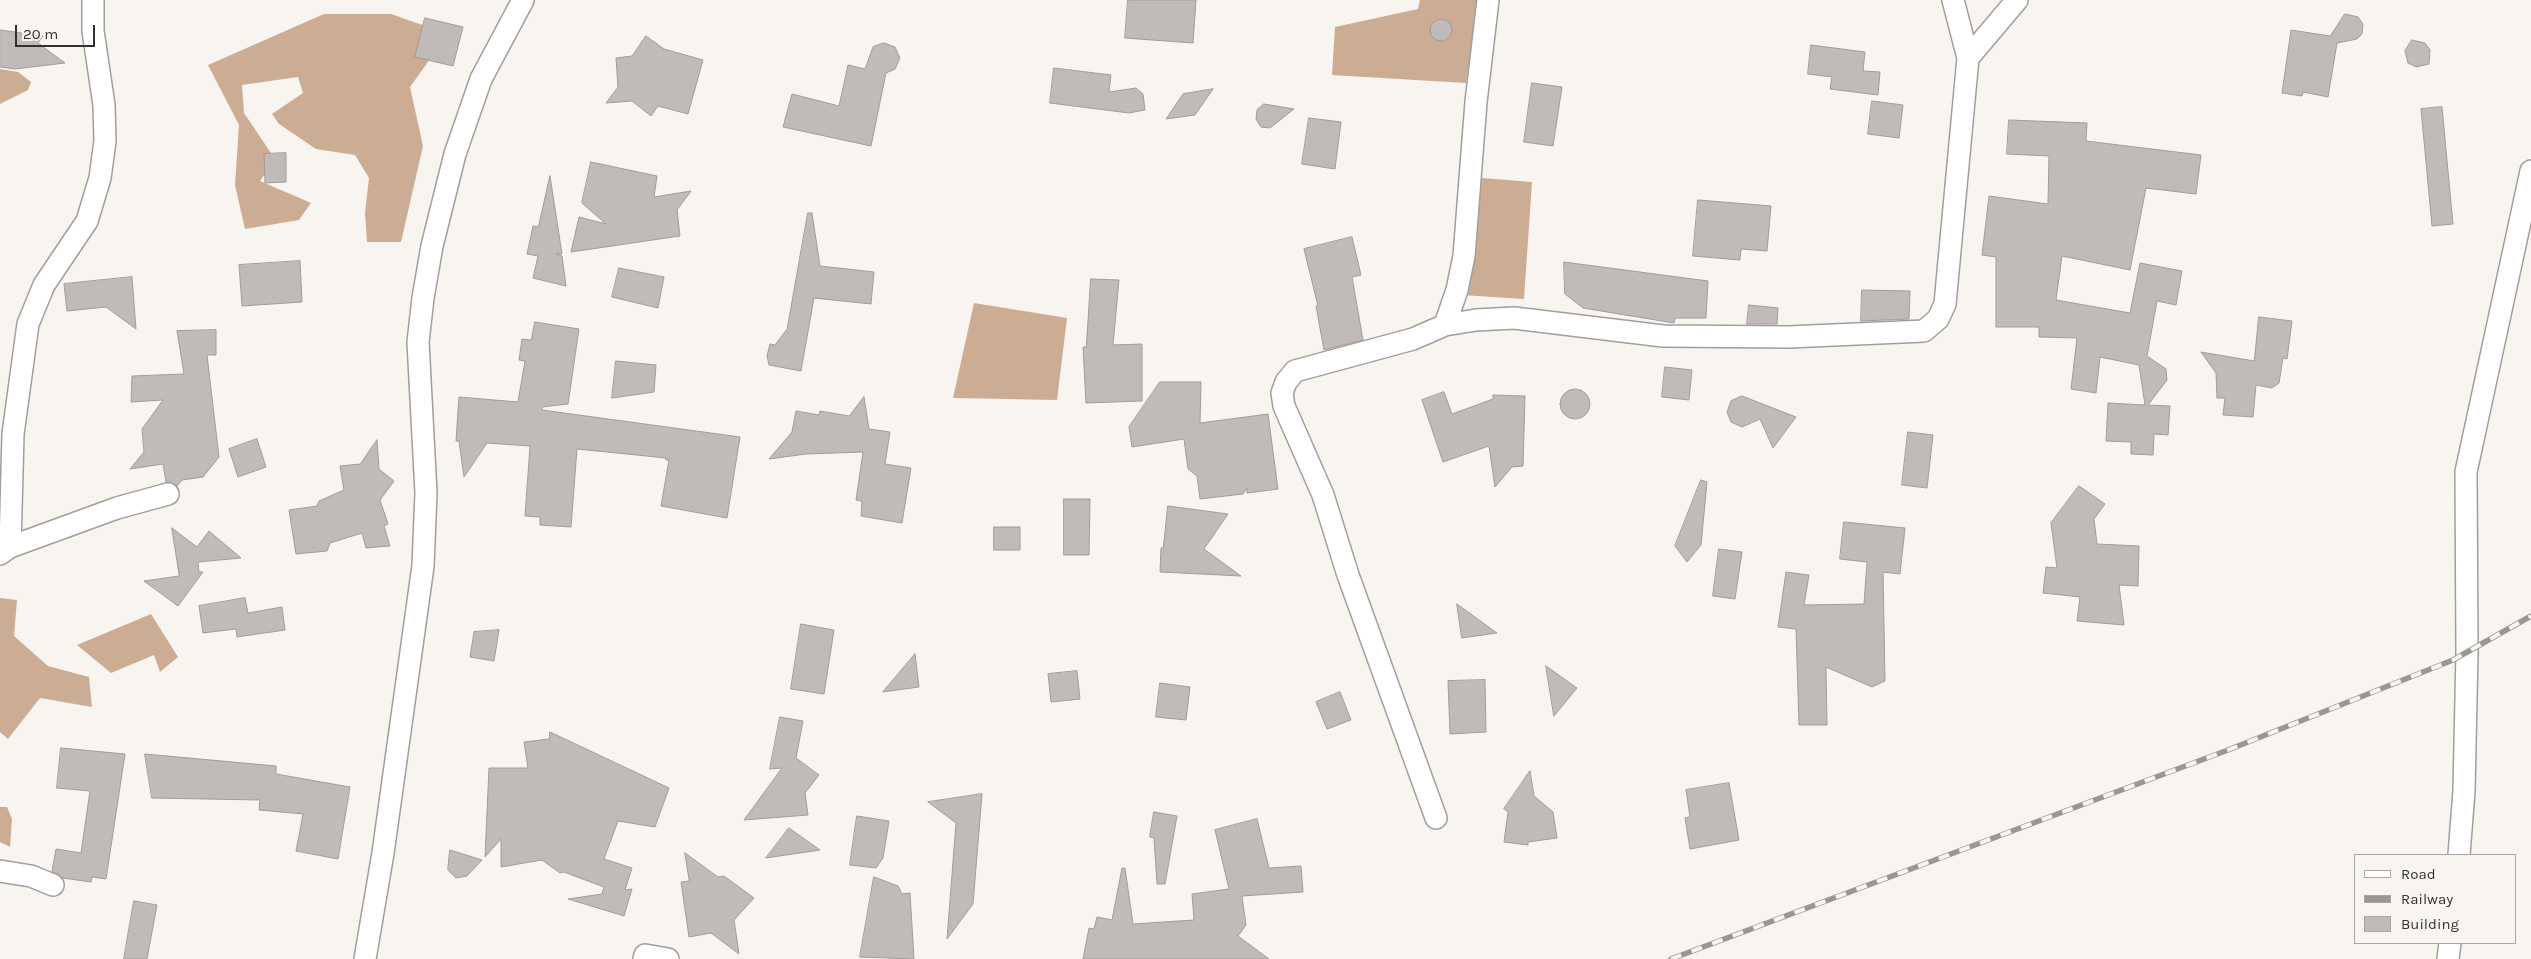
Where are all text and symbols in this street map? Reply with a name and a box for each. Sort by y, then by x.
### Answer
scale bar [18,15,98,47]
text: 20 m [23,25,58,43]
legend [2354,854,2516,944]
text: Road [2401,865,2436,883]
text: Railway [2401,890,2453,908]
text: Building [2401,915,2459,933]

